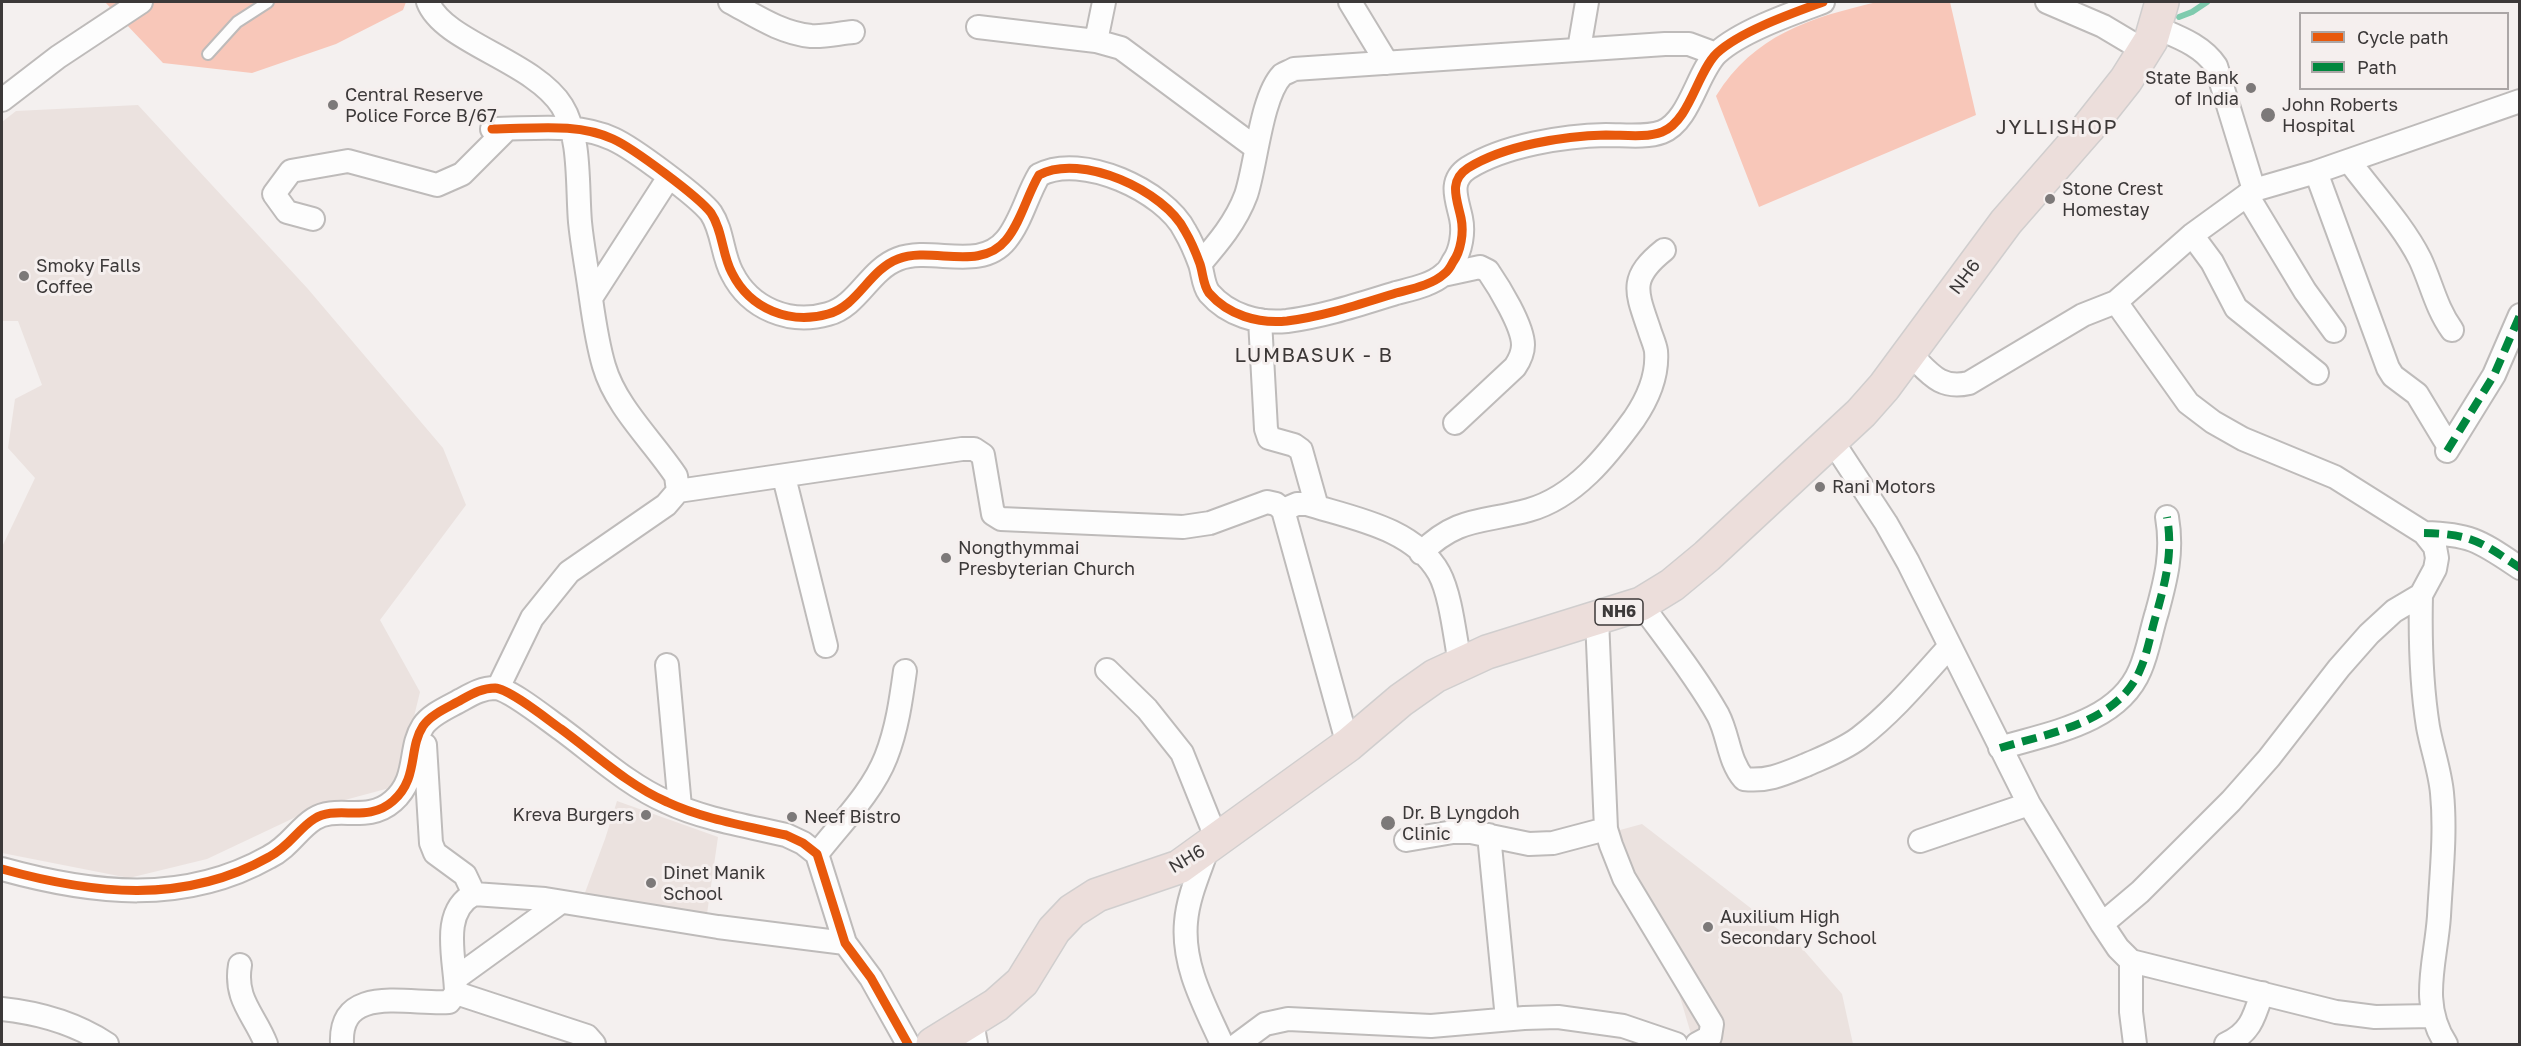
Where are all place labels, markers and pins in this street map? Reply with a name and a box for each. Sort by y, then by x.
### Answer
place label: State Bank of India [2145,67,2239,110]
marker: State Bank of India [2244,81,2258,95]
place label: Central Reserve Police Force B/67 [345,84,497,127]
place label: John Roberts Hospital [2282,94,2398,136]
marker: Central Reserve Police Force B/67 [326,98,340,112]
marker: John Roberts Hospital [2259,106,2277,124]
place label: Stone Crest Homestay [2062,178,2163,220]
marker: Stone Crest Homestay [2043,192,2057,206]
place label: Smoky Falls Coffee [36,255,141,298]
marker: Smoky Falls Coffee [17,269,31,283]
place label: Rani Motors [1832,476,1935,498]
marker: Rani Motors [1813,480,1827,494]
place label: Nongthymmai Presbyterian Church [958,537,1135,580]
marker: Nongthymmai Presbyterian Church [939,551,953,565]
place label: Dr. B Lyngdoh Clinic [1402,802,1520,844]
place label: Kreva Burgers [513,804,634,826]
place label: Neef Bistro [804,806,901,828]
marker: Kreva Burgers [639,808,653,822]
marker: Neef Bistro [785,810,799,824]
marker: Dr. B Lyngdoh Clinic [1379,814,1397,832]
place label: Dinet Manik School [663,862,765,904]
marker: Dinet Manik School [644,876,658,890]
place label: Auxilium High Secondary School [1720,906,1877,948]
marker: Auxilium High Secondary School [1701,920,1715,934]

